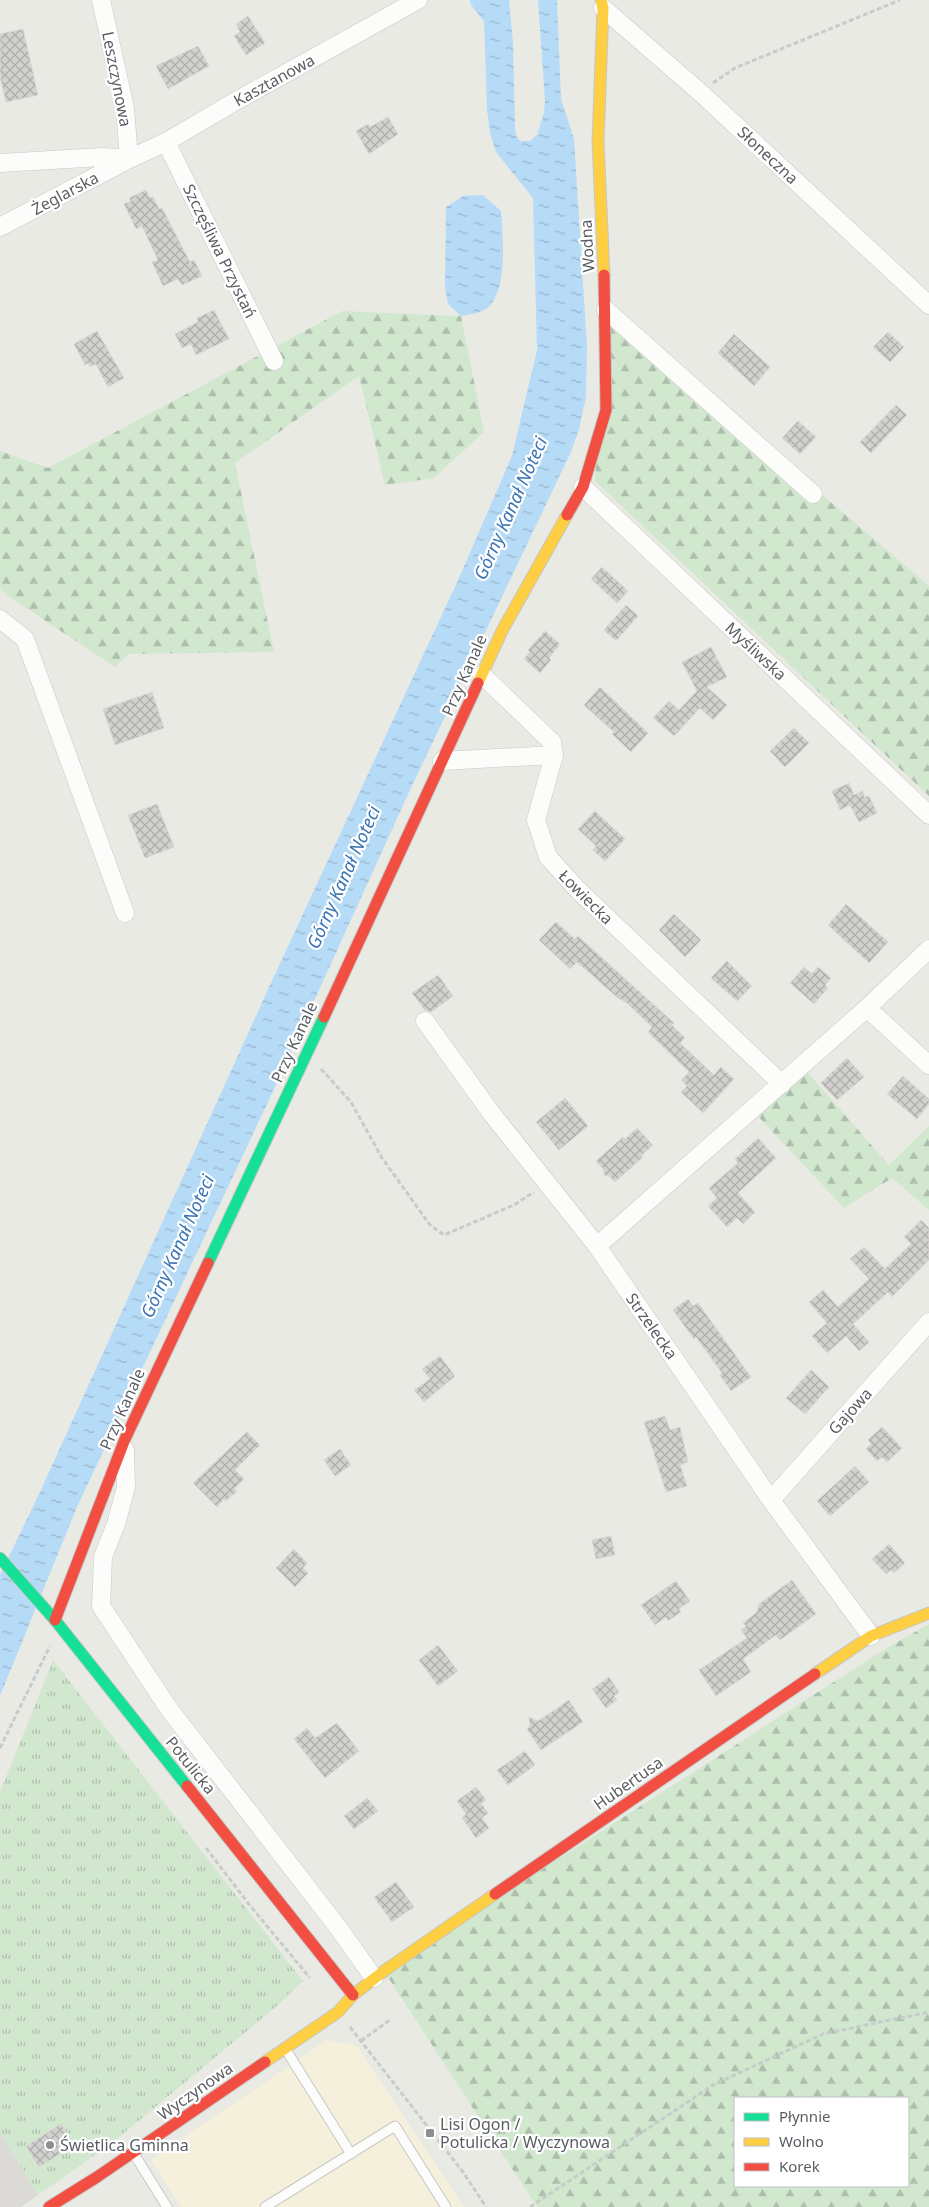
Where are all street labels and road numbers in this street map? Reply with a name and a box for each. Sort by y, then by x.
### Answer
street label: Leszczynowa [97,29,137,129]
street label: Kasztanowa [229,49,319,111]
street label: Słoneczna [733,121,803,189]
street label: Żeglarska [28,166,102,220]
street label: Szczęśliwa Przystań [178,180,262,322]
street label: Wodna [575,219,599,273]
street label: Myśliwska [721,617,791,685]
street label: Przy Kanale [436,631,492,719]
street label: Łowiecka [554,865,618,929]
street label: Przy Kanale [266,998,322,1086]
street label: Strzelecka [621,1289,683,1363]
street label: Przy Kanale [94,1365,150,1453]
street label: Gajowa [823,1383,877,1439]
street label: Potulicka [161,1731,221,1799]
street label: Hubertusa [589,1751,667,1815]
street label: Wyczynowa [153,2057,237,2125]

